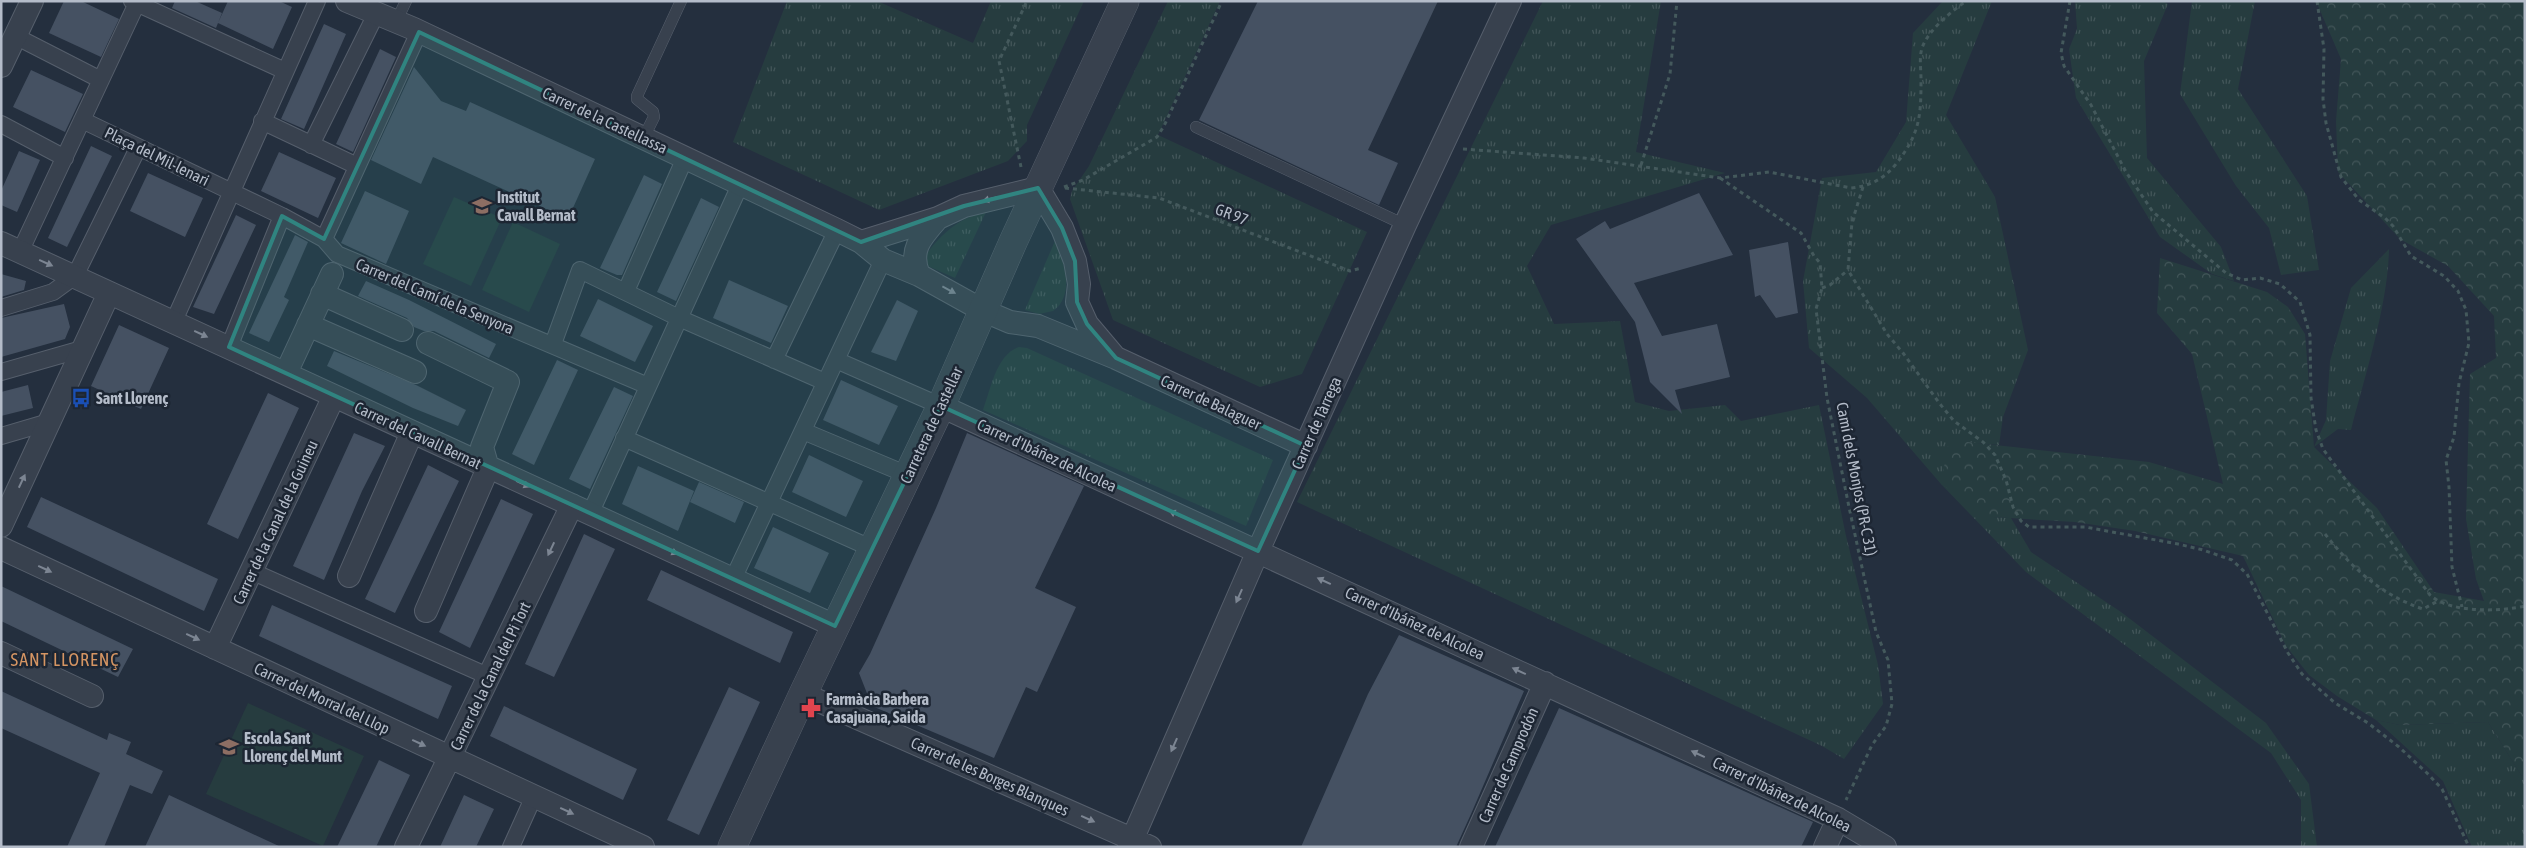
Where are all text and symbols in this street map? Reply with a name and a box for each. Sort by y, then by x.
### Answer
street label: Carrer de la Castellassa [540,83,670,157]
street label: Plaça del Mil-lenari [101,123,212,190]
place label: Institut Cavall Bernat [497,188,576,224]
school or university icon: Institut Cavall Bernat [471,195,493,217]
one-way arrow [982,195,998,203]
street label: GR 97 [1213,200,1251,228]
street label: Carrer del Camí de la Senyora [353,254,517,338]
one-way arrow [39,260,53,268]
one-way arrow [942,286,956,295]
one-way arrow [194,330,209,338]
street label: Carretera de Castellar [896,364,966,486]
street label: Carrer de Balaguer [1158,371,1264,434]
street label: Carrer de Tàrrega [1288,374,1345,472]
bus stop icon: Sant Llorenç [70,387,92,409]
place label: Sant Llorenç [96,389,168,407]
street label: Carrer del Cavall Bernat [352,398,485,473]
street label: Camí dels Monjos (PR-C 31) [1832,401,1881,558]
street label: Carrer d'Ibáñez de Alcolea [974,415,1120,495]
street label: Carrer de la Canal de la Guineu [229,437,321,607]
one-way arrow [18,474,26,488]
one-way arrow [516,480,530,488]
one-way arrow [1169,509,1183,517]
one-way arrow [547,542,555,556]
one-way arrow [664,548,678,556]
one-way arrow [38,564,53,573]
one-way arrow [1317,577,1331,585]
street label: Carrer d'Ibáñez de Alcolea [1342,583,1488,663]
one-way arrow [1234,589,1242,603]
street label: Carrer de la Canal del Pi Tort [446,599,534,753]
one-way arrow [186,634,200,642]
district label: SANT LLORENÇ [11,649,119,670]
street label: Carrer del Morral del Llop [251,659,393,738]
one-way arrow [1512,666,1526,674]
place label: Farmàcia Barbera Casajuana, Saida [826,690,929,726]
pharmacy icon: Farmàcia Barbera Casajuana, Saida [800,697,822,719]
street label: Carrer de Camprodón [1475,705,1542,826]
place label: Escola Sant Llorenç del Munt [244,729,342,765]
street label: Carrer de les Borges Blanques [908,733,1072,820]
school or university icon: Escola Sant Llorenç del Munt [218,736,240,758]
one-way arrow [1169,738,1177,752]
one-way arrow [412,739,426,747]
one-way arrow [1691,750,1705,758]
street label: Carrer d'Ibáñez de Alcolea [1710,753,1854,835]
one-way arrow [560,808,574,816]
one-way arrow [1081,816,1095,824]

